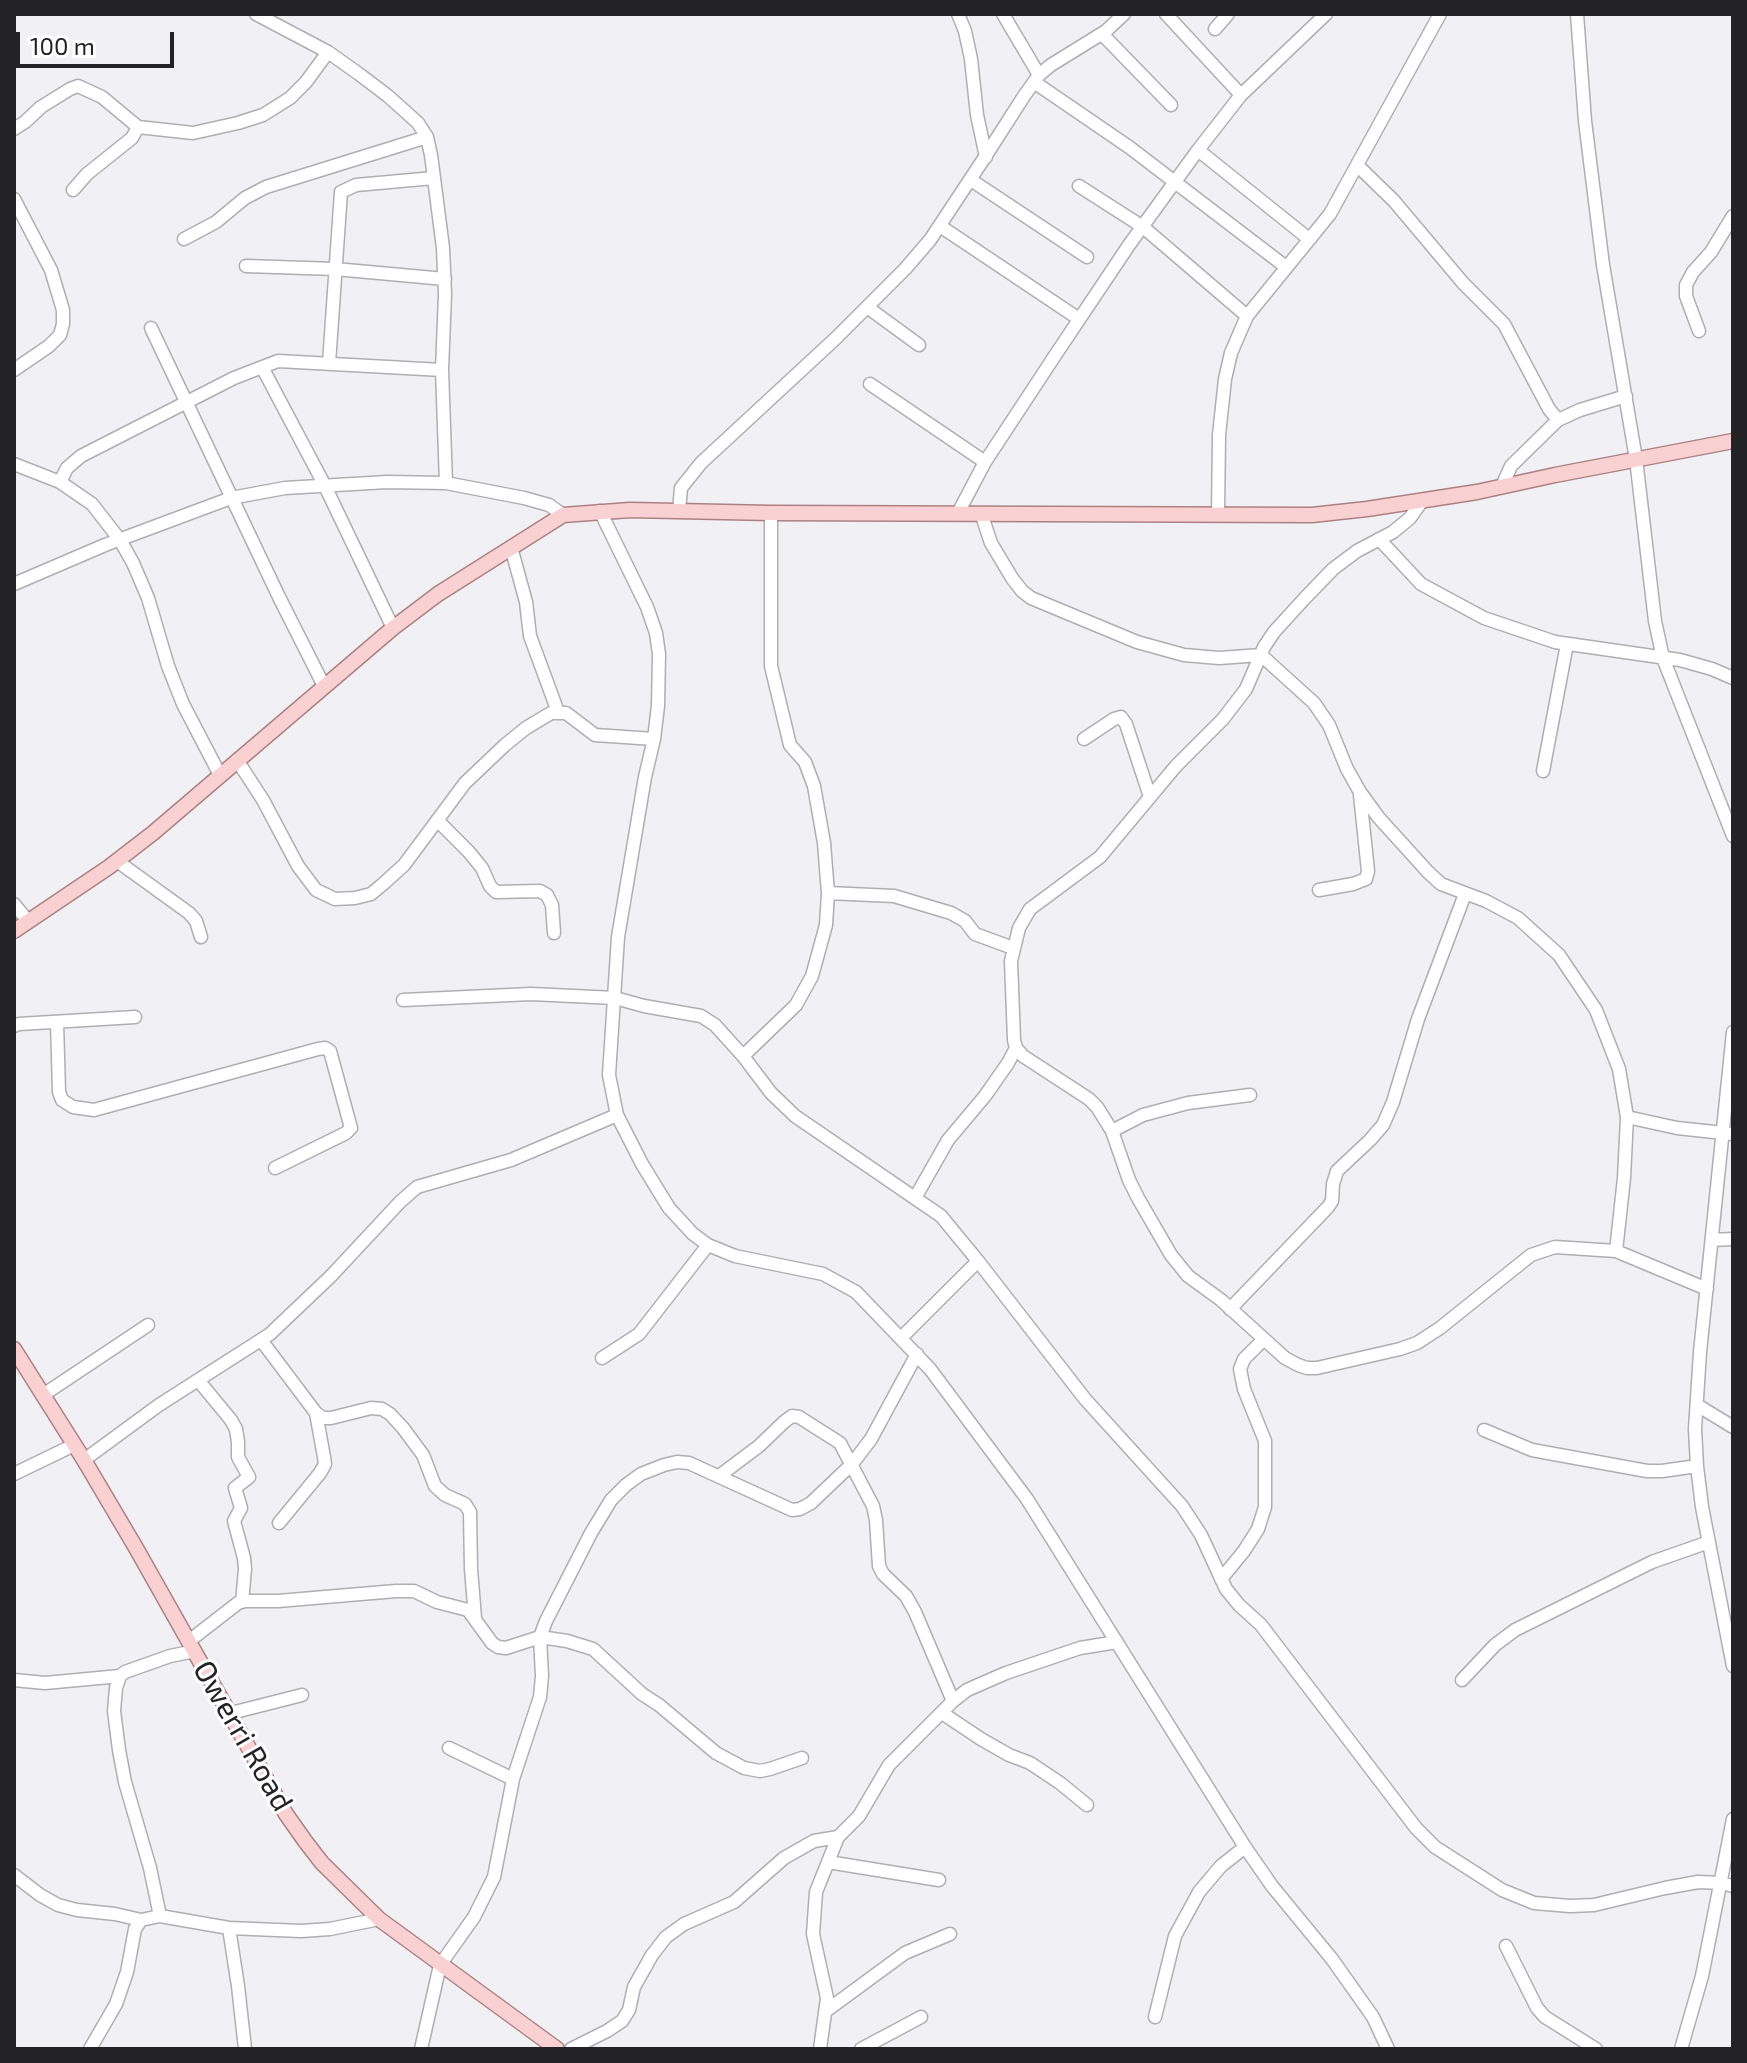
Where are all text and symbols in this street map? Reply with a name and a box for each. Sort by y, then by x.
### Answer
scale bar [20,16,178,66]
text: 100 m [30,31,95,60]
street label: Owerri Road [185,1654,301,1818]

